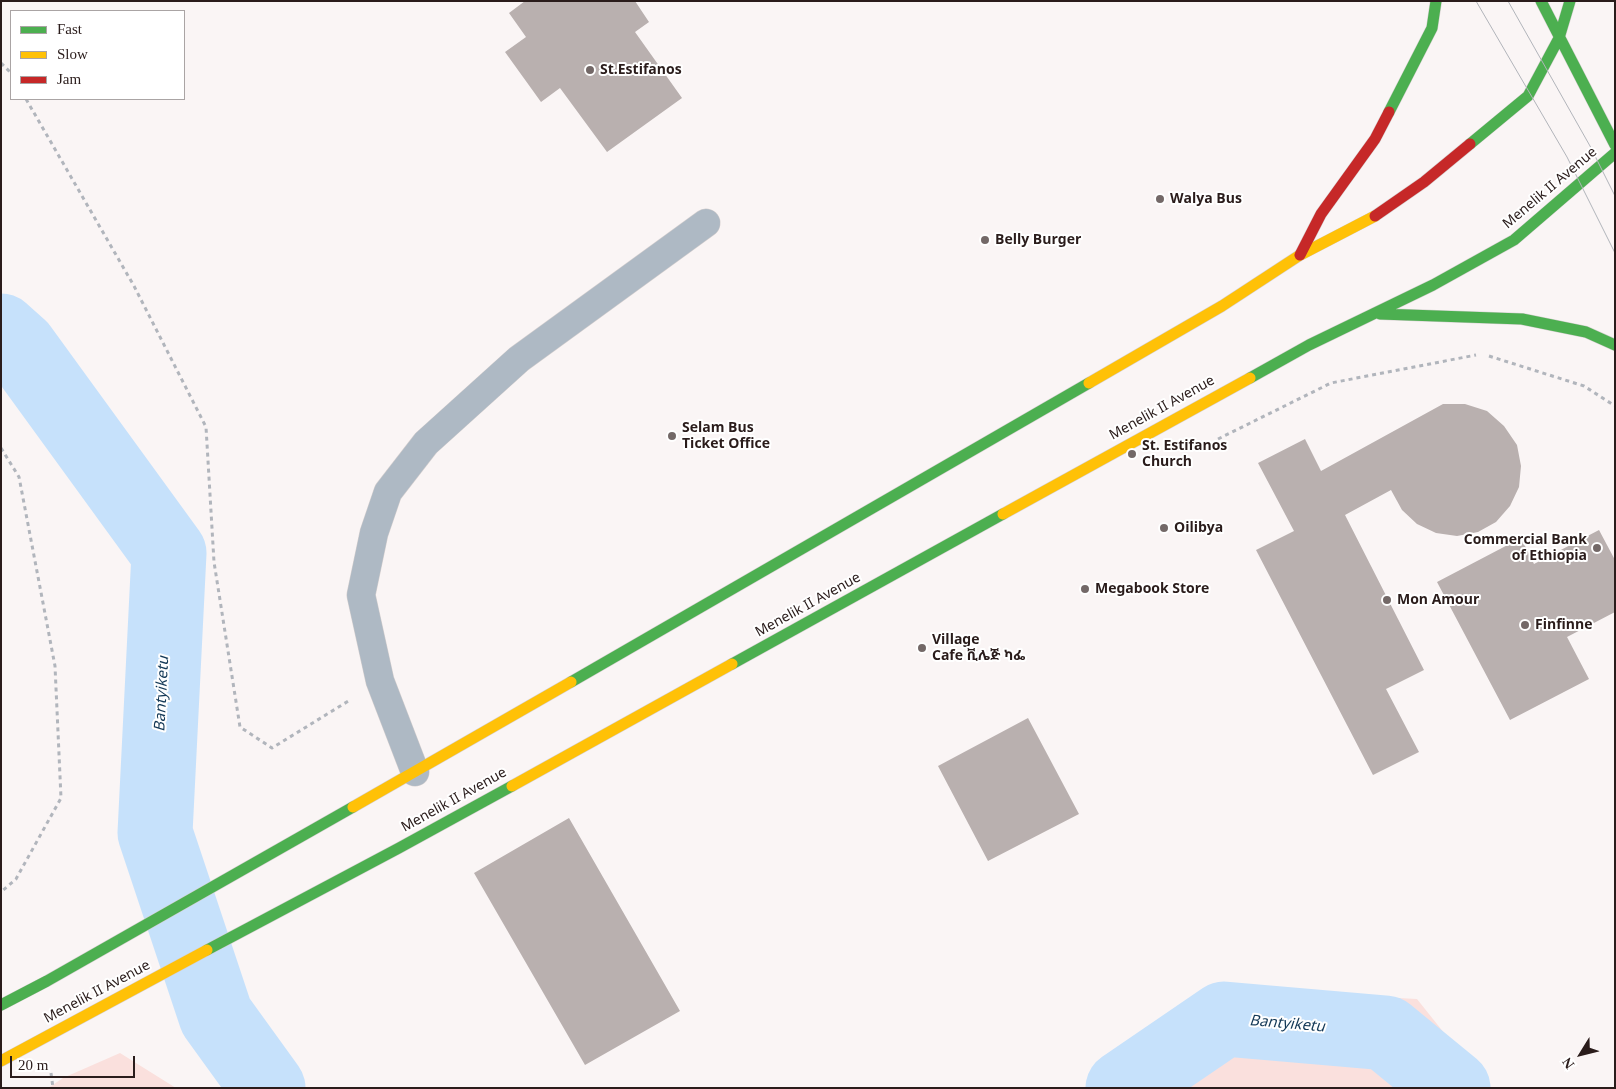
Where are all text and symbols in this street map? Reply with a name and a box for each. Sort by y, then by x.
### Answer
legend [10,10,185,100]
text: Fast [57,21,82,37]
text: Slow [57,46,88,62]
place label: St.Estifanos [600,62,682,78]
marker: St.Estifanos [584,64,596,76]
text: Jam [57,71,81,87]
street label: Menelik II Avenue [1499,144,1601,232]
place label: Walya Bus [1170,191,1242,207]
marker: Walya Bus [1154,193,1166,205]
place label: Belly Burger [995,232,1081,248]
marker: Belly Burger [979,234,991,246]
street label: Menelik II Avenue [1106,372,1218,444]
place label: Selam Bus Ticket Office [682,420,770,452]
marker: Selam Bus Ticket Office [666,430,678,442]
place label: St. Estifanos Church [1142,438,1227,471]
marker: St. Estifanos Church [1126,448,1138,460]
place label: Oilibya [1174,520,1223,536]
marker: Oilibya [1158,522,1170,534]
place label: Commercial Bank of Ethiopia [1464,532,1587,564]
marker: Commercial Bank of Ethiopia [1591,542,1603,554]
street label: Menelik II Avenue [752,569,864,641]
place label: Megabook Store [1095,581,1209,597]
marker: Megabook Store [1079,583,1091,595]
place label: Mon Amour [1397,592,1479,608]
marker: Mon Amour [1381,594,1393,606]
place label: Finfinne [1535,617,1593,633]
marker: Finfinne [1519,619,1531,631]
place label: Village Cafe ቪሌጅ ካፌ [932,632,1025,664]
marker: Village Cafe ቪሌጅ ካፌ [916,642,928,654]
water label: Bantyiketu [151,656,173,732]
street label: Menelik II Avenue [398,764,510,836]
street label: Menelik II Avenue [41,957,153,1027]
water label: Bantyiketu [1249,1012,1325,1036]
north arrow [1556,1029,1606,1079]
scale bar [12,1046,138,1078]
text: N [1559,1055,1578,1072]
text: 20 m [18,1057,48,1073]

